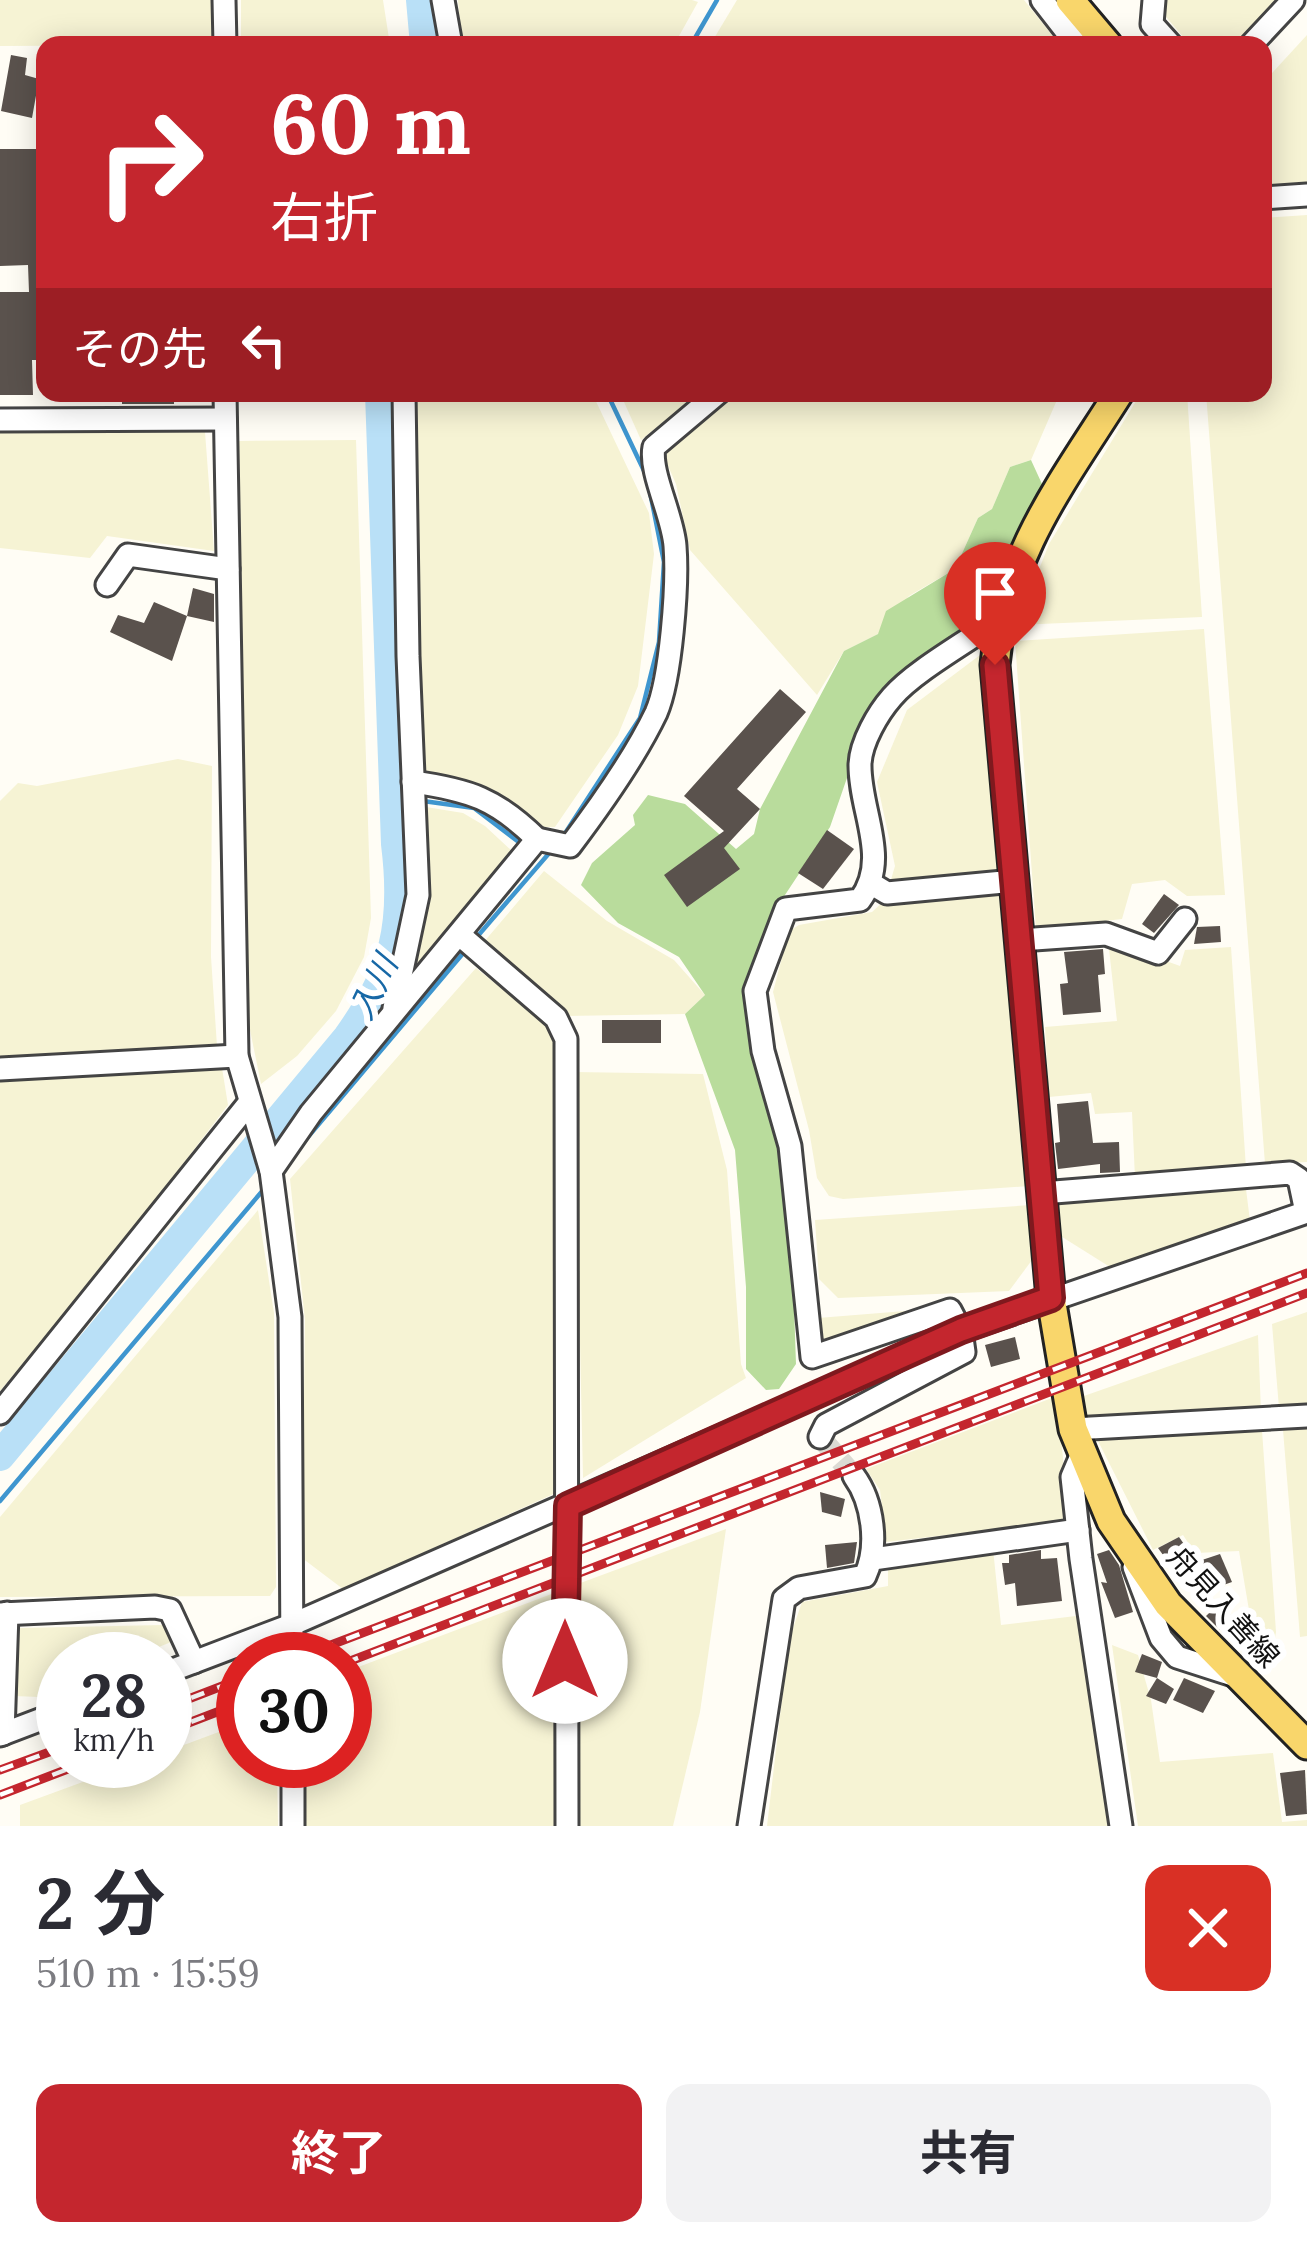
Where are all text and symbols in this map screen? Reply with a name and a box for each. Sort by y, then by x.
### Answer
text: 60 m [270,69,471,177]
icon: right [72,84,228,240]
text: 右折 [270,183,378,252]
icon: left [231,312,297,378]
text: その先 [72,320,207,377]
pin [944,542,1046,665]
icon: arrive [962,560,1028,626]
water label: 入川 [340,945,408,1026]
street label: 舟見入善線 [1159,1538,1288,1675]
position arrow [502,1598,628,1724]
speed limit sign: 30 [216,1632,372,1788]
text: 28 [81,1657,147,1733]
text: km/h [73,1721,155,1759]
text: 2 分 [36,1857,165,1949]
button: close [1145,1865,1271,1991]
text: 510 m · 15:59 [36,1948,260,1998]
button: 終了 [36,2084,642,2222]
button: 共有 [666,2084,1271,2222]

